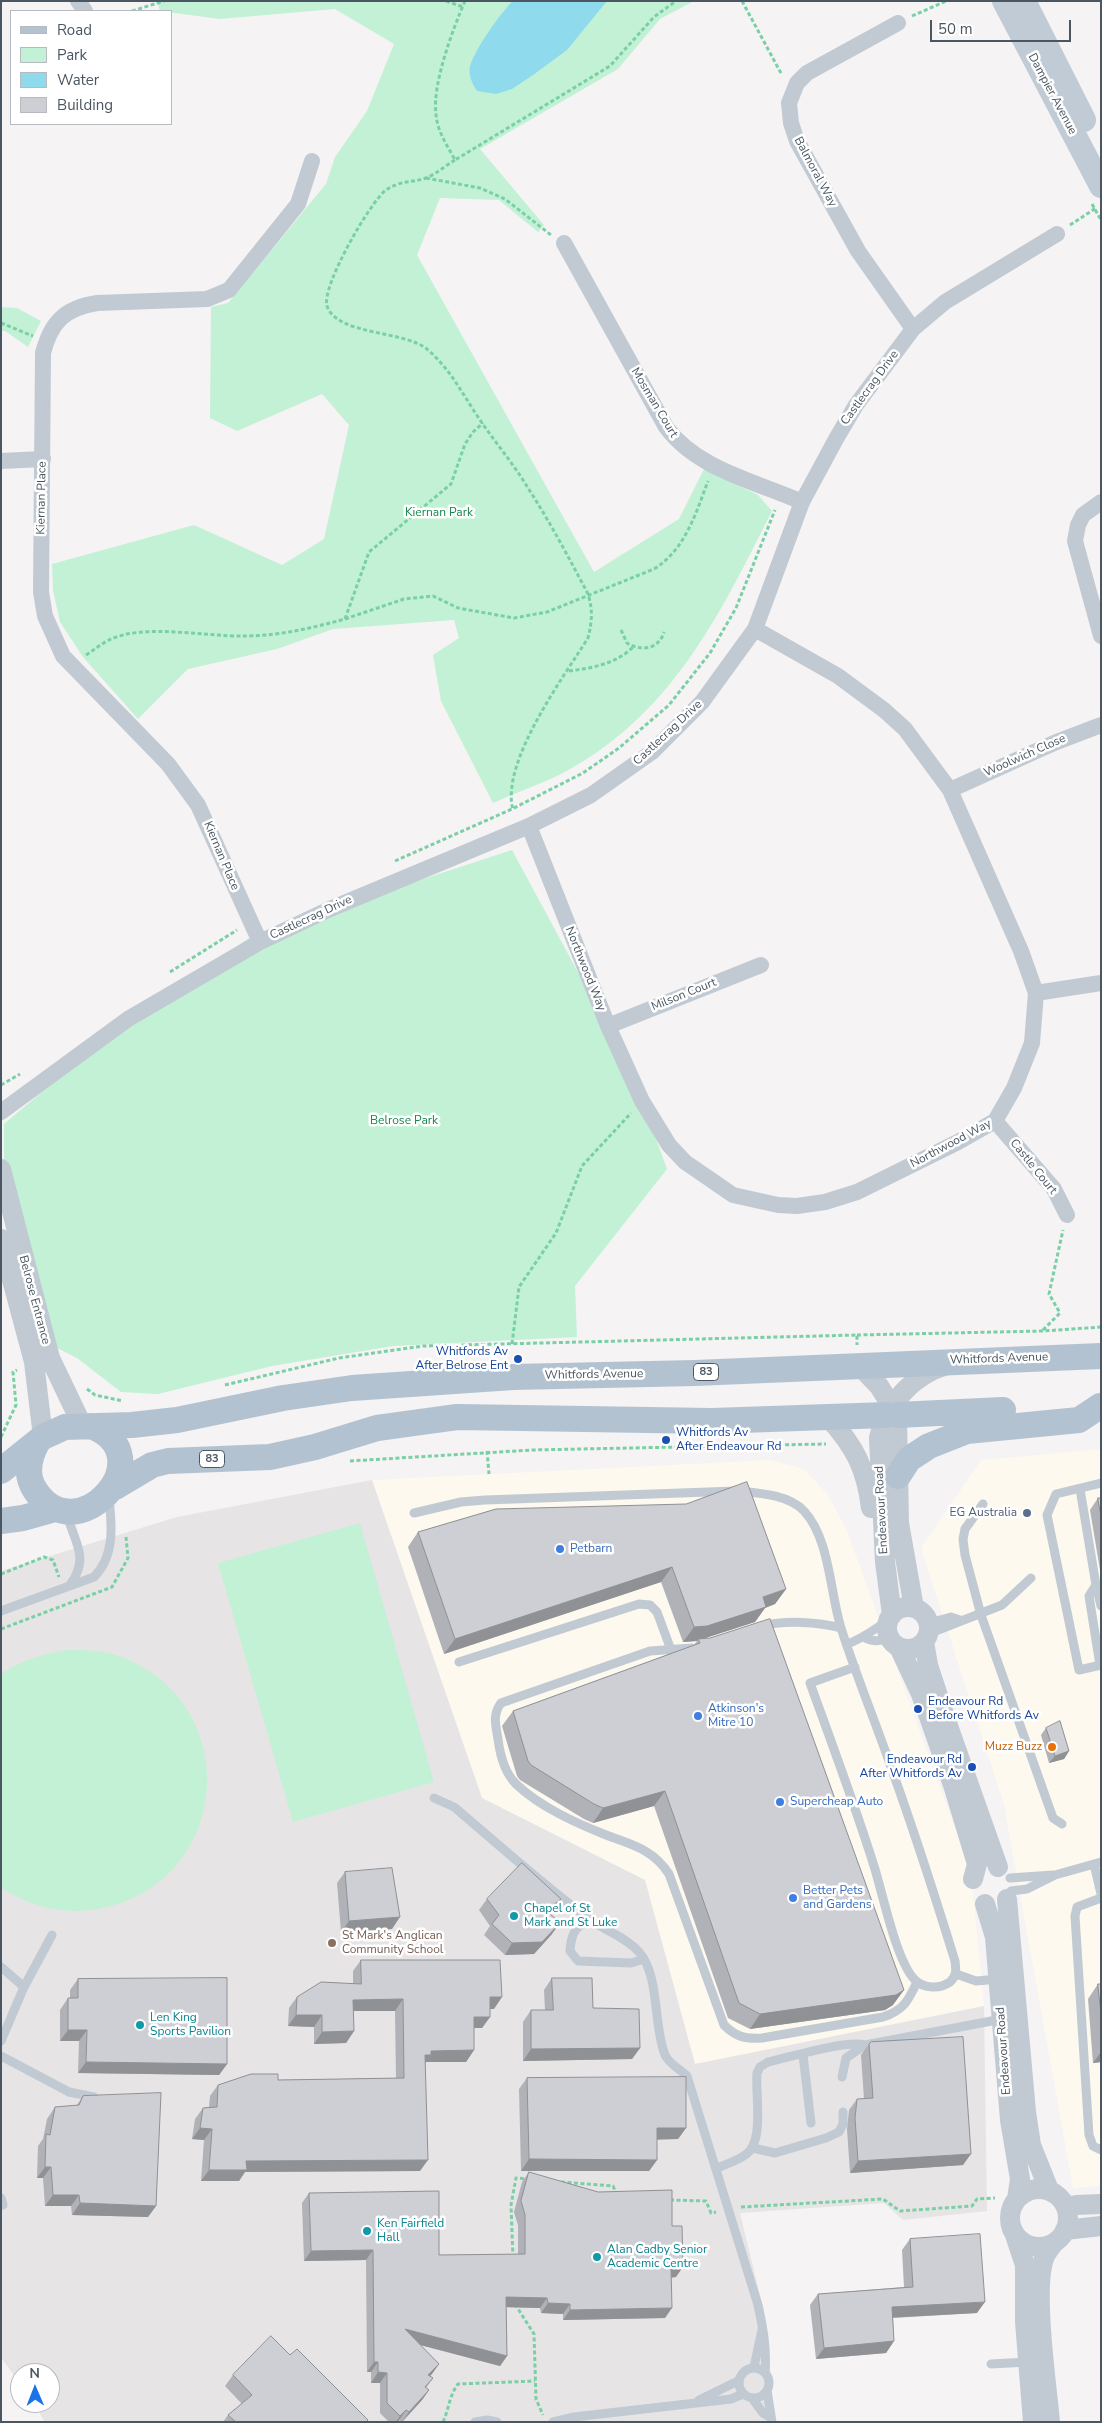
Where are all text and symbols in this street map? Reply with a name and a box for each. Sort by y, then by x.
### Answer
legend [10,10,172,125]
scale bar [932,10,1073,42]
text: 50 m [938,19,973,39]
text: Road [57,20,92,40]
text: Park [57,45,87,65]
street label: Dampier Avenue [1025,51,1079,137]
text: Water [57,70,99,90]
text: Building [57,95,113,115]
street label: Balmoral Way [791,135,839,209]
street label: Castlecrag Drive [838,348,902,428]
street label: Mosman Court [627,365,681,441]
street label: Kiernan Place [34,461,50,535]
park label: Kiernan Park [405,506,473,520]
street label: Castlecrag Drive [631,697,705,769]
street label: Woolwich Close [982,732,1068,780]
street label: Kiernan Place [200,819,242,893]
street label: Castlecrag Drive [268,893,354,943]
street label: Northwood Way [562,925,608,1013]
street label: Milson Court [649,975,719,1015]
park label: Belrose Park [370,1114,438,1128]
street label: Northwood Way [908,1117,994,1171]
street label: Castle Court [1006,1136,1060,1198]
street label: Belrose Entrance [15,1254,53,1346]
place label: Whitfords Av After Belrose Ent [416,1345,508,1373]
street label: Whitfords Avenue [950,1350,1048,1368]
marker: Whitfords Av After Belrose Ent [512,1353,524,1365]
road number: 83 [694,1364,718,1380]
street label: Whitfords Avenue [545,1367,643,1383]
place label: Whitfords Av After Endeavour Rd [676,1426,782,1454]
marker: Whitfords Av After Endeavour Rd [660,1434,672,1446]
road number: 83 [200,1450,224,1468]
street label: Endeavour Road [872,1466,892,1554]
place label: EG Australia [950,1506,1017,1520]
marker: EG Australia [1021,1507,1033,1519]
place label: Petbarn [570,1542,612,1556]
marker: Petbarn [554,1543,566,1555]
place label: Endeavour Rd Before Whitfords Av [928,1695,1039,1723]
place label: Atkinson's Mitre 10 [708,1702,764,1730]
marker: Endeavour Rd Before Whitfords Av [912,1703,924,1715]
marker: Atkinson's Mitre 10 [692,1710,704,1722]
place label: Muzz Buzz [985,1740,1042,1754]
marker: Muzz Buzz [1046,1741,1058,1753]
place label: Endeavour Rd After Whitfords Av [860,1753,962,1781]
marker: Endeavour Rd After Whitfords Av [966,1761,978,1773]
place label: Supercheap Auto [790,1795,883,1809]
marker: Supercheap Auto [774,1796,786,1808]
place label: Better Pets and Gardens [803,1884,872,1912]
marker: Better Pets and Gardens [787,1892,799,1904]
place label: Chapel of St Mark and St Luke [524,1902,617,1930]
marker: Chapel of St Mark and St Luke [508,1910,520,1922]
place label: St Mark's Anglican Community School [342,1929,443,1957]
marker: St Mark's Anglican Community School [326,1937,338,1949]
street label: Endeavour Road [994,2006,1014,2096]
place label: Len King Sports Pavilion [150,2011,231,2039]
marker: Len King Sports Pavilion [134,2019,146,2031]
place label: Ken Fairfield Hall [377,2217,444,2245]
marker: Ken Fairfield Hall [361,2225,373,2237]
place label: Alan Cadby Senior Academic Centre [607,2243,707,2271]
marker: Alan Cadby Senior Academic Centre [591,2251,603,2263]
north arrow [10,2363,60,2413]
text: N [29,2364,40,2383]

